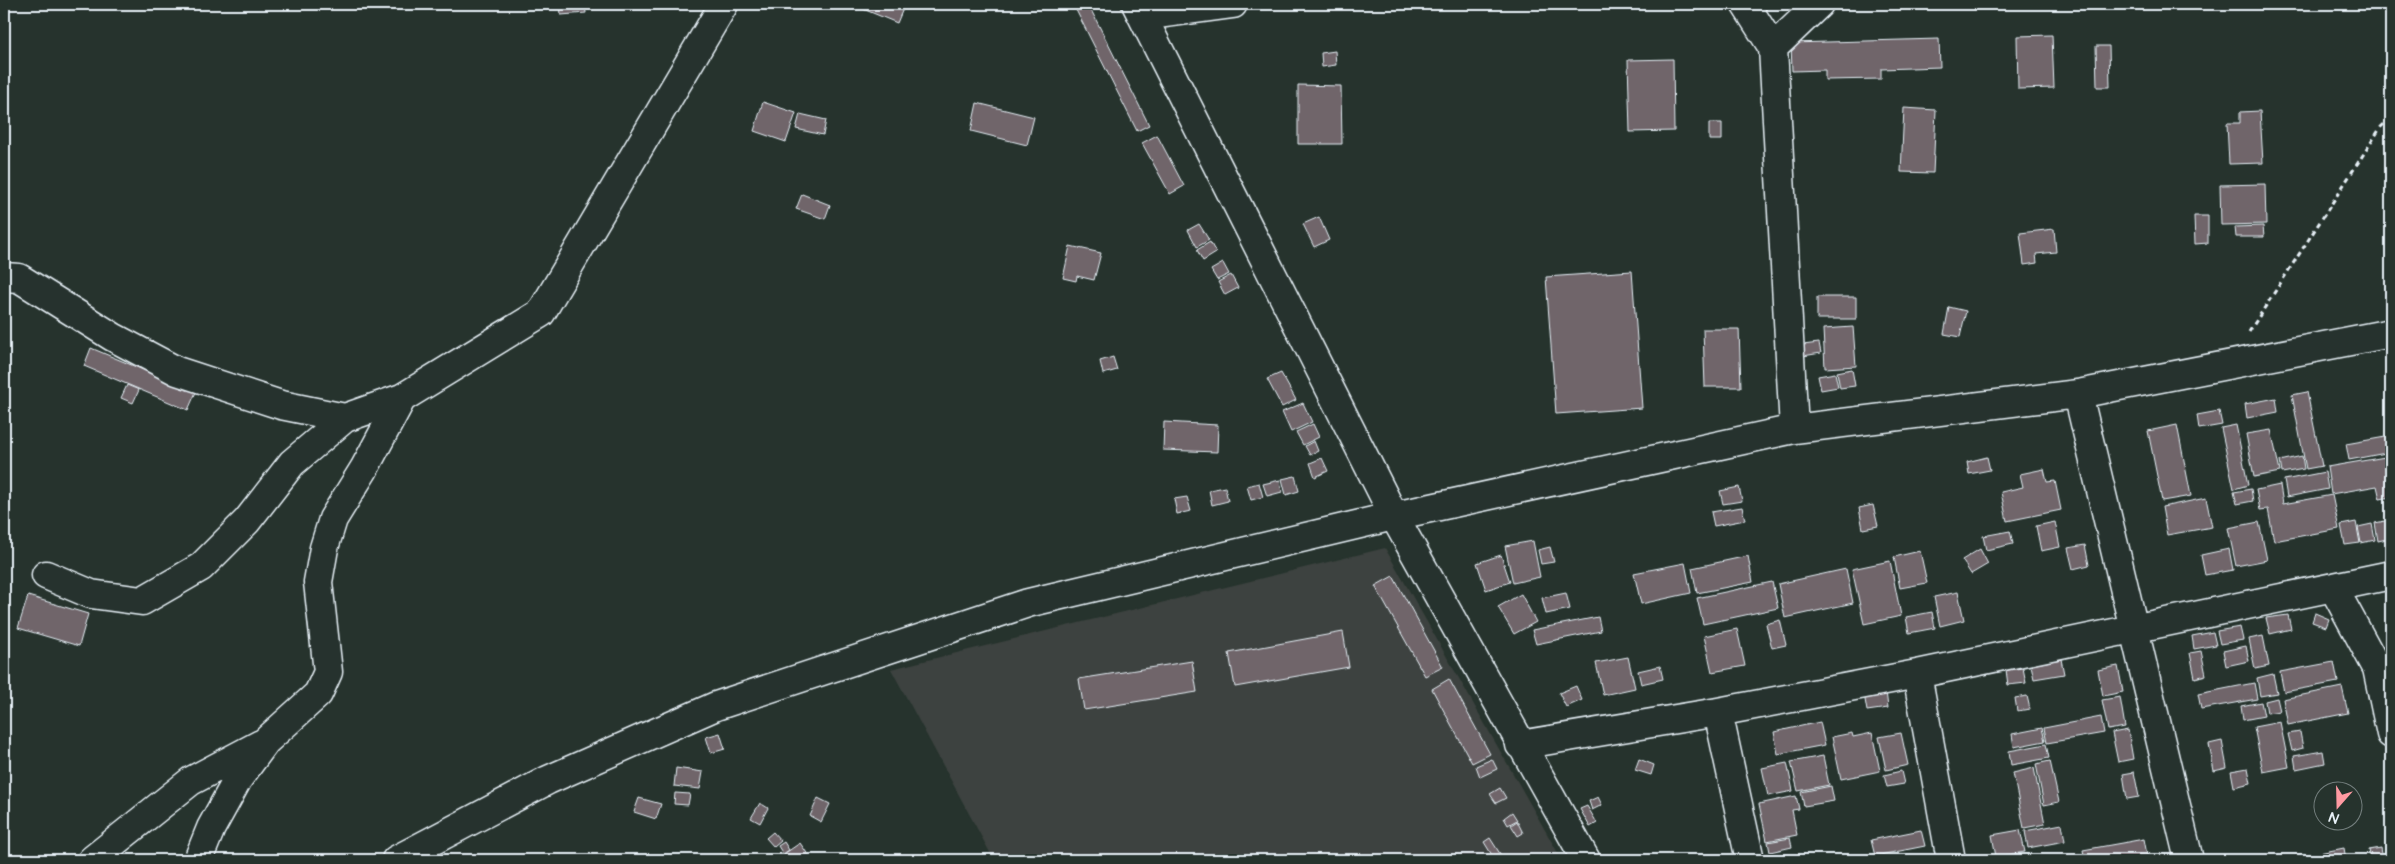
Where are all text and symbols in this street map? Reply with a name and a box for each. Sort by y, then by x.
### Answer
north arrow [2312,782,2362,832]
text: N [2326,806,2341,828]

